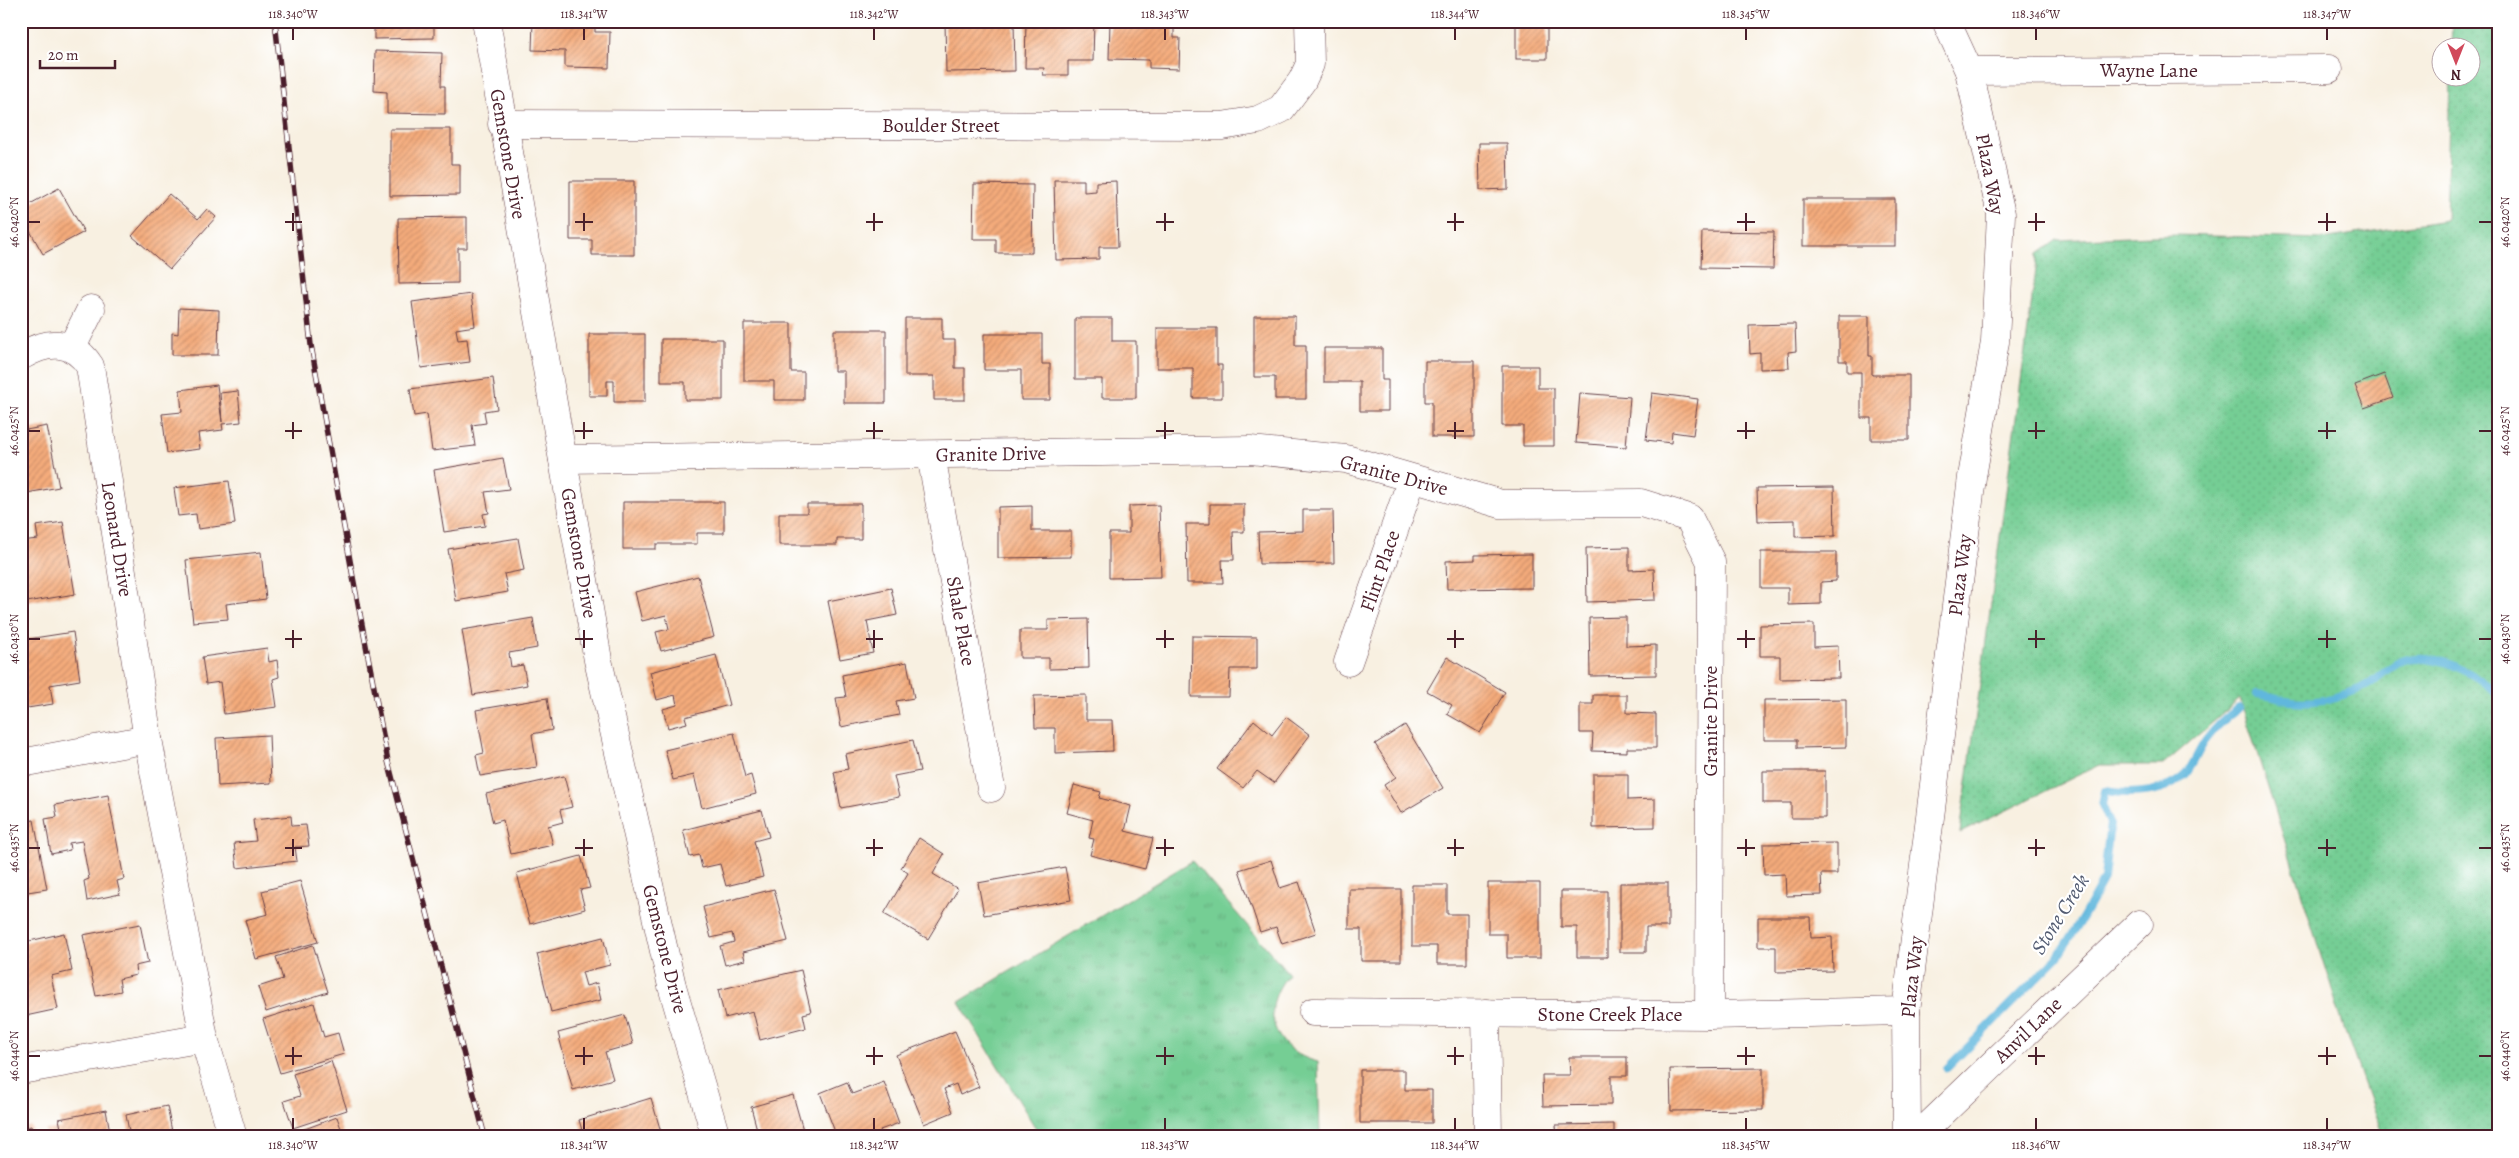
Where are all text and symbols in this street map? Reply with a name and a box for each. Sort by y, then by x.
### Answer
text: 118.340°W [268,6,318,22]
text: 118.341°W [560,6,608,22]
text: 118.342°W [850,6,899,22]
text: 118.343°W [1141,6,1190,22]
text: 118.344°W [1431,6,1480,22]
text: 118.345°W [1722,6,1771,22]
text: 118.346°W [2012,6,2061,22]
text: 118.347°W [2303,6,2352,22]
scale bar [40,38,115,70]
north arrow [2432,38,2482,88]
text: 20 m [48,45,79,65]
street label: Wayne Lane [2099,57,2198,84]
text: N [2451,65,2461,84]
street label: Gemstone Drive [483,87,533,221]
street label: Boulder Street [882,112,1000,139]
street label: Plaza Way [1969,131,2011,218]
text: 46.0420°N [6,196,22,247]
text: 46.0420°N [2497,196,2513,247]
text: 46.0425°N [6,406,22,456]
text: 46.0425°N [2497,406,2513,456]
street label: Granite Drive [935,440,1047,468]
street label: Granite Drive [1337,448,1451,502]
street label: Leonard Drive [95,479,139,599]
street label: Gemstone Drive [554,486,604,620]
street label: Flint Place [1353,527,1407,615]
street label: Plaza Way [1942,531,1979,618]
street label: Shale Place [940,574,982,668]
text: 46.0430°N [6,614,22,664]
text: 46.0430°N [2497,614,2513,664]
street label: Granite Drive [1697,666,1724,776]
text: 46.0435°N [6,823,22,872]
text: 46.0435°N [2497,823,2513,872]
water label: Stone Creek [2024,868,2096,960]
street label: Gemstone Drive [636,882,694,1016]
street label: Plaza Way [1894,933,1930,1019]
street label: Anvil Lane [1987,991,2068,1070]
street label: Stone Creek Place [1538,1001,1682,1028]
text: 46.0440°N [6,1030,22,1081]
text: 46.0440°N [2497,1030,2513,1081]
text: 118.340°W [268,1137,318,1153]
text: 118.341°W [560,1137,608,1153]
text: 118.342°W [850,1137,899,1153]
text: 118.343°W [1141,1137,1190,1153]
text: 118.344°W [1431,1137,1480,1153]
text: 118.345°W [1722,1137,1771,1153]
text: 118.346°W [2012,1137,2061,1153]
text: 118.347°W [2303,1137,2352,1153]

